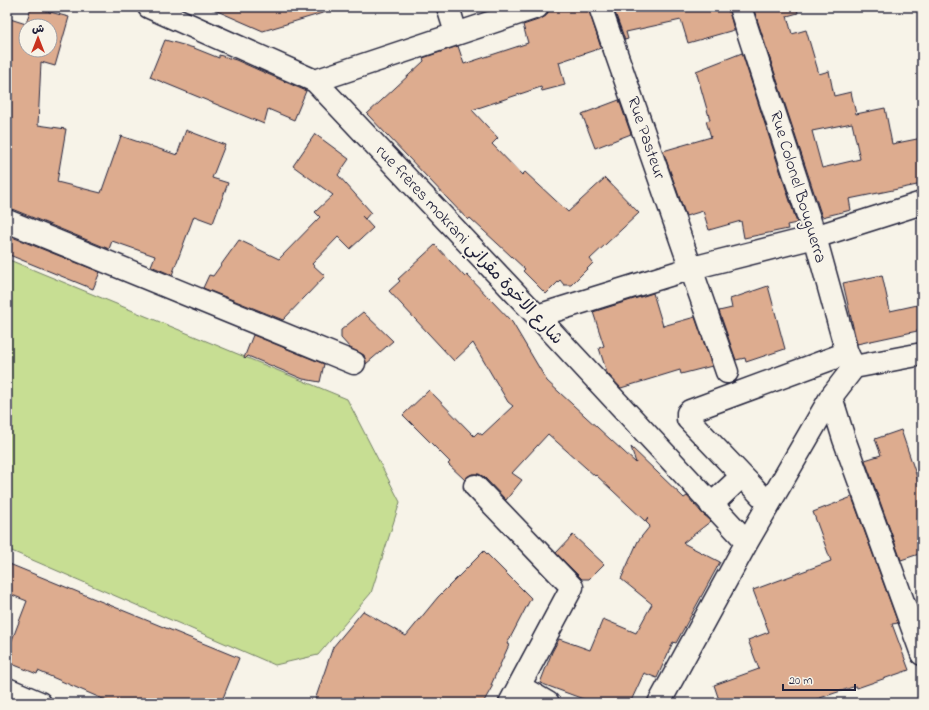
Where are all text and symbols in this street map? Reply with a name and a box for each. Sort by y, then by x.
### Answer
north arrow [18,18,58,58]
text: ش [32,21,44,37]
street label: Rue Pasteur [620,93,672,183]
street label: Rue Colonel Bouguerra [761,108,833,267]
street label: rue frères mokrani شارع الاخوة مقراني [369,139,569,351]
scale bar [783,666,855,692]
text: 20 m [789,672,812,690]

